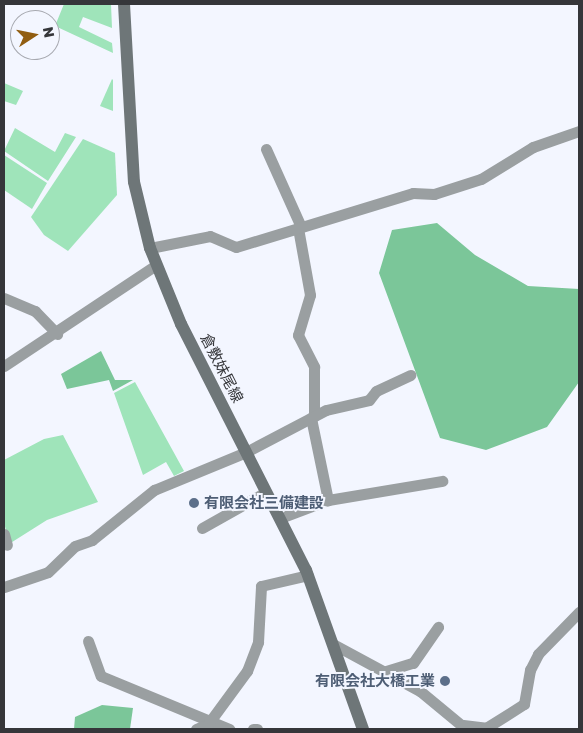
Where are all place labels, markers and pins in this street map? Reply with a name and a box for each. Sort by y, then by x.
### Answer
place label: 有限会社三備建設 [204,494,324,512]
marker: 有限会社三備建設 [188,497,200,509]
place label: 有限会社大橋工業 [315,672,435,690]
marker: 有限会社大橋工業 [439,675,451,687]

